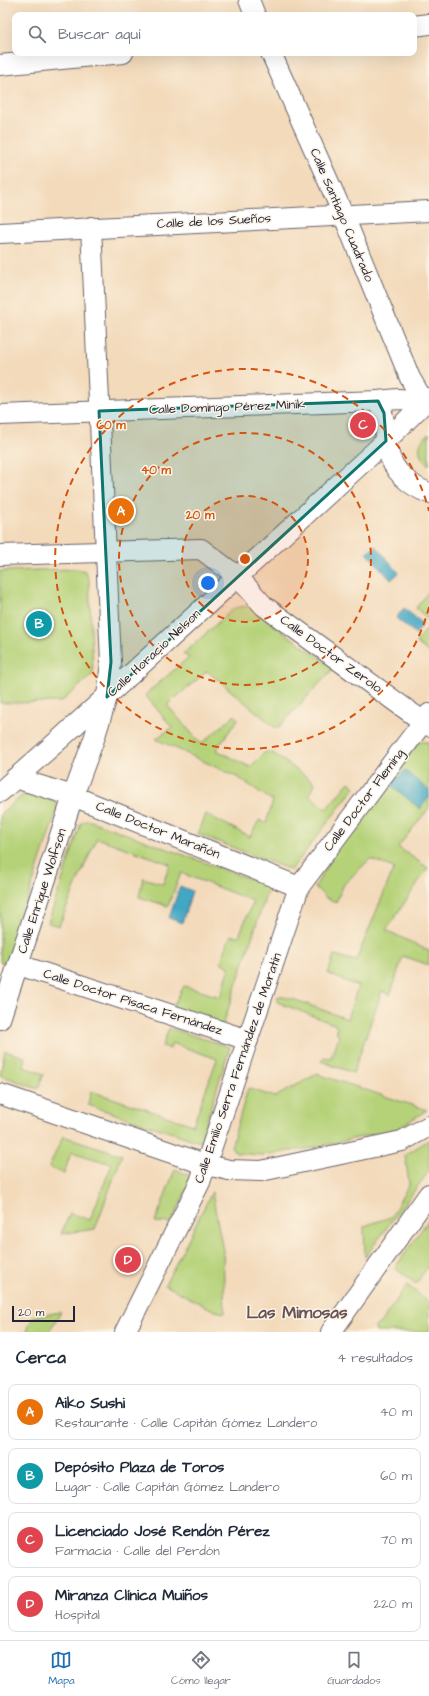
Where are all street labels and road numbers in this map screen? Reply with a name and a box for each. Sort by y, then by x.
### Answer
street label: Calle Santiago Cuadrado [305,145,379,286]
street label: Calle de los Sueños [156,209,272,233]
street label: Calle Domingo Pérez Minik [149,395,305,420]
street label: Calle Horacio Nelson [103,605,205,701]
street label: Calle Doctor Zerolo [276,611,386,698]
street label: Calle Doctor Fleming [319,745,410,856]
street label: Calle Doctor Marañón [93,797,223,863]
street label: Calle Enrique Wolfson [13,826,71,956]
street label: Calle Emilio Serra Fernández de Moratín [190,950,286,1186]
street label: Calle Doctor Pisaca Fernández [41,964,225,1040]

